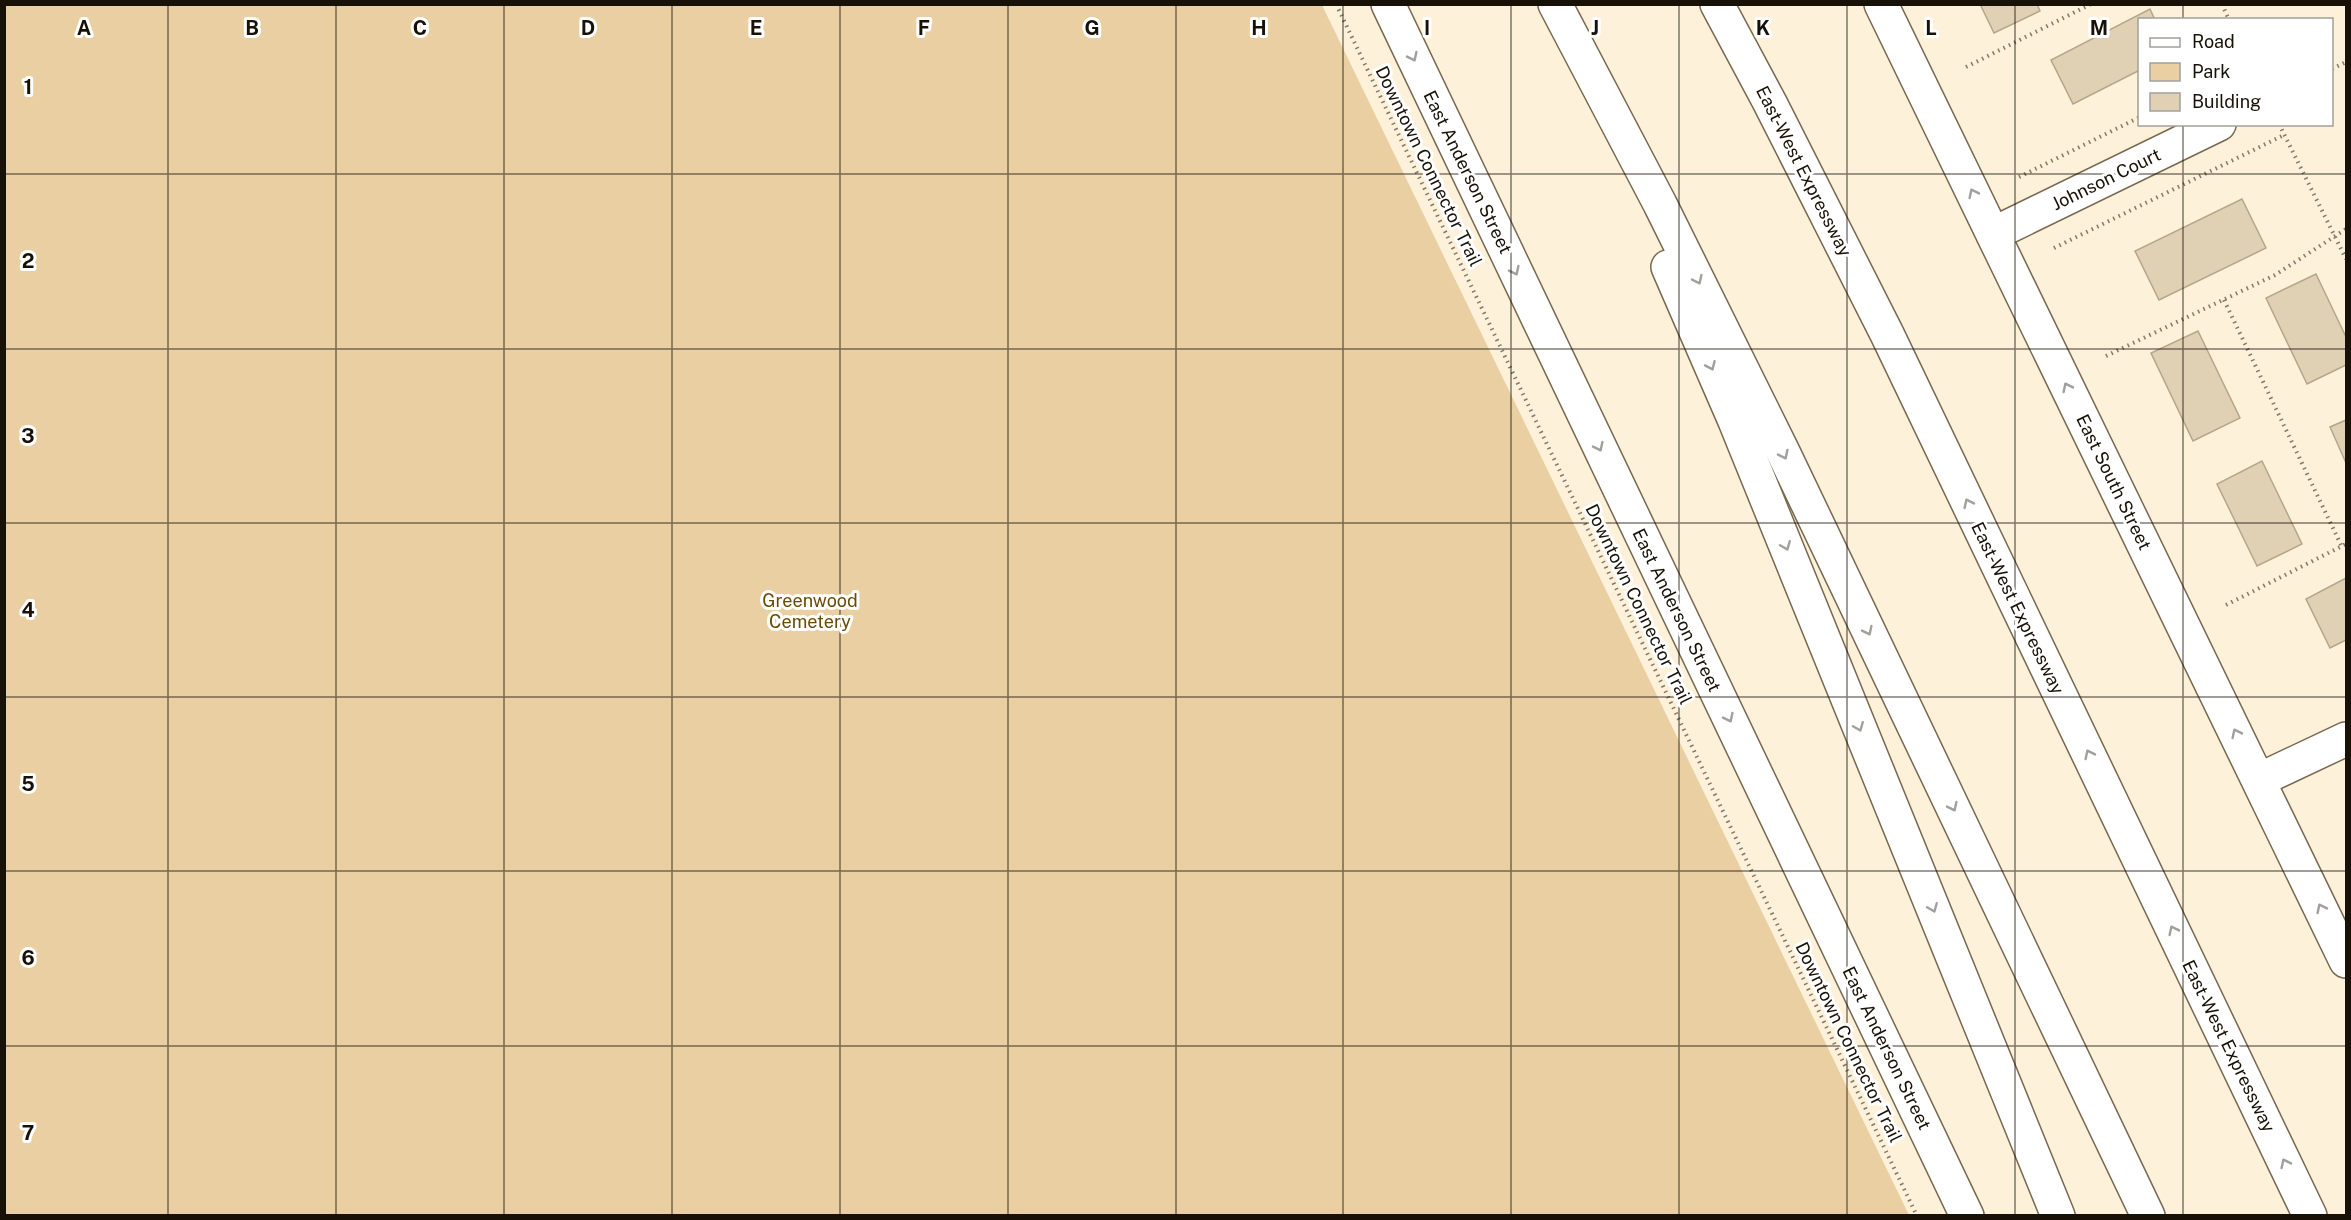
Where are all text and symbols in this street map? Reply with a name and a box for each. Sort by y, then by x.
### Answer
text: A [77,16,91,40]
text: B [245,16,259,40]
text: C [413,16,427,40]
text: D [581,16,595,40]
text: E [750,16,762,40]
text: F [918,16,930,40]
text: G [1084,16,1100,40]
text: H [1251,16,1267,40]
text: I [1424,16,1430,40]
text: J [1591,16,1599,40]
text: K [1756,16,1770,40]
text: L [1925,16,1937,40]
text: M [2090,16,2108,40]
legend [2138,18,2333,126]
text: Road [2192,31,2235,52]
one-way arrow [1406,51,1417,62]
text: Park [2192,61,2230,82]
street label: Downtown Connector Trail [1371,62,1487,270]
text: 1 [24,75,32,99]
street label: East-West Expressway [1752,82,1856,260]
street label: East Anderson Street [1419,87,1517,257]
text: Building [2192,91,2261,112]
street label: Johnson Court [2048,144,2164,214]
one-way arrow [1969,189,1980,200]
text: 2 [22,249,34,273]
one-way arrow [1508,265,1520,276]
one-way arrow [1690,274,1702,285]
one-way arrow [1704,360,1716,371]
one-way arrow [2063,383,2075,394]
street label: East South Street [2072,411,2156,553]
text: 3 [21,424,35,448]
one-way arrow [1592,441,1604,452]
one-way arrow [1777,449,1788,460]
one-way arrow [1964,499,1975,509]
street label: Downtown Connector Trail [1581,500,1697,708]
street label: East-West Expressway [1967,519,2069,698]
street label: East Anderson Street [1628,525,1726,695]
one-way arrow [1779,540,1791,551]
park label: Greenwood Cemetery [762,590,858,632]
text: 4 [21,598,35,622]
one-way arrow [1861,625,1873,636]
one-way arrow [1721,711,1733,722]
one-way arrow [1852,721,1864,732]
one-way arrow [2231,728,2243,739]
one-way arrow [2084,750,2096,761]
text: 5 [21,772,35,796]
one-way arrow [1945,800,1957,811]
one-way arrow [1926,901,1938,912]
one-way arrow [2317,903,2328,914]
one-way arrow [2169,926,2181,937]
street label: Downtown Connector Trail [1791,938,1907,1146]
text: 6 [21,946,35,970]
street label: East-West Expressway [2178,957,2280,1136]
street label: East Anderson Street [1838,963,1936,1133]
text: 7 [22,1121,34,1145]
one-way arrow [2280,1158,2292,1169]

